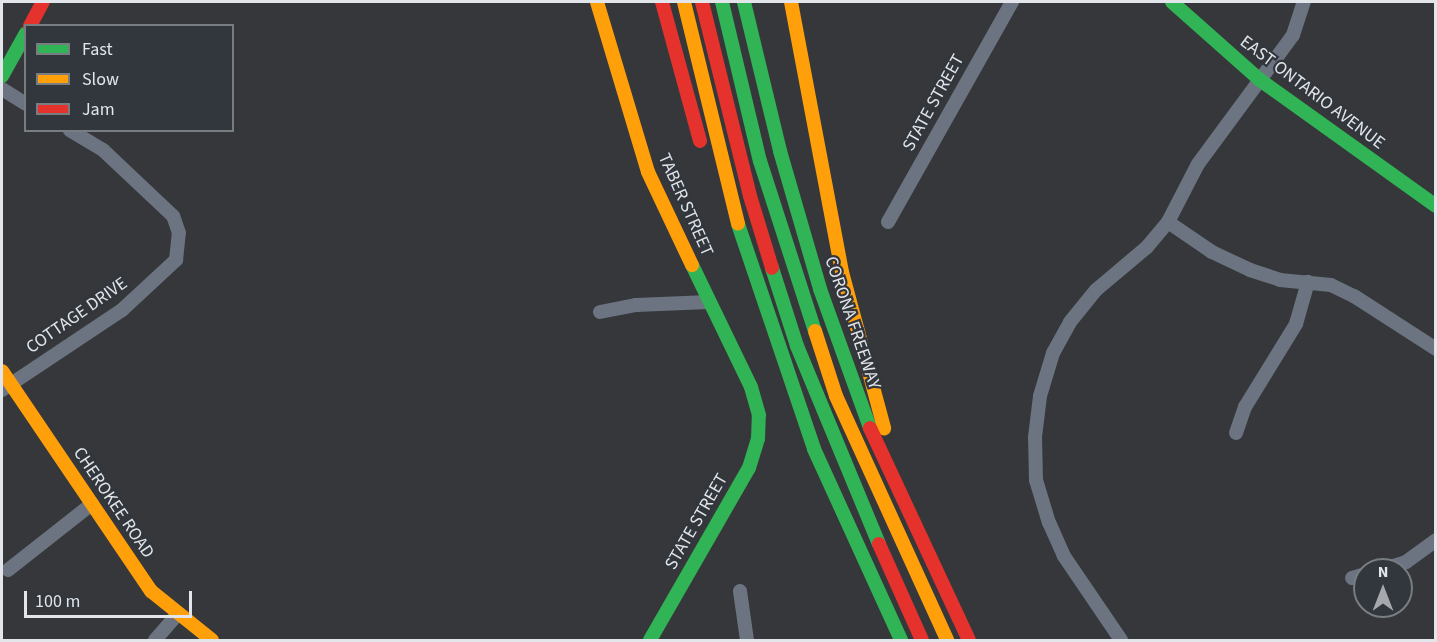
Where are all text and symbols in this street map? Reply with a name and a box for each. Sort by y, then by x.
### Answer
legend [24,24,234,132]
street label: EAST ONTARIO AVENUE [1235,32,1389,154]
text: Fast [82,37,113,62]
street label: STATE STREET [899,51,969,155]
text: Slow [82,67,119,92]
text: Jam [82,97,115,122]
street label: TABER STREET [653,150,717,260]
street label: CORONA FREEWAY [819,254,885,392]
street label: COTTAGE DRIVE [22,273,132,359]
street label: CHEROKEE ROAD [68,443,158,563]
street label: STATE STREET [661,470,733,574]
north arrow [1353,558,1413,618]
text: N [1378,561,1388,583]
scale bar [27,579,195,617]
text: 100 m [35,589,80,614]

